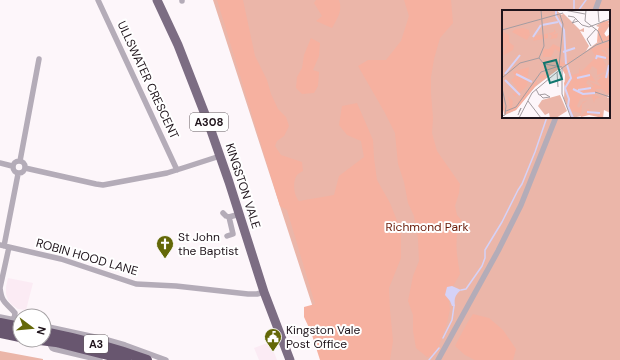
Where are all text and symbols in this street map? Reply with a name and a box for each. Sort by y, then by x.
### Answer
inset map [502,10,610,118]
street label: ULLSWATER CRESCENT [114,18,182,142]
road number: A308 [190,113,228,131]
street label: KINGSTON VALE [222,141,264,231]
park label: Richmond Park [386,219,468,235]
place label: St John the Baptist [178,229,239,259]
church icon: St John the Baptist [155,234,175,259]
street label: ROBIN HOOD LANE [34,235,140,279]
north arrow [12,308,52,348]
place label: Kingston Vale Post Office [286,322,361,352]
text: N [34,325,49,337]
public building icon: Kingston Vale Post Office [263,327,283,352]
road number: A3 [84,335,108,353]

